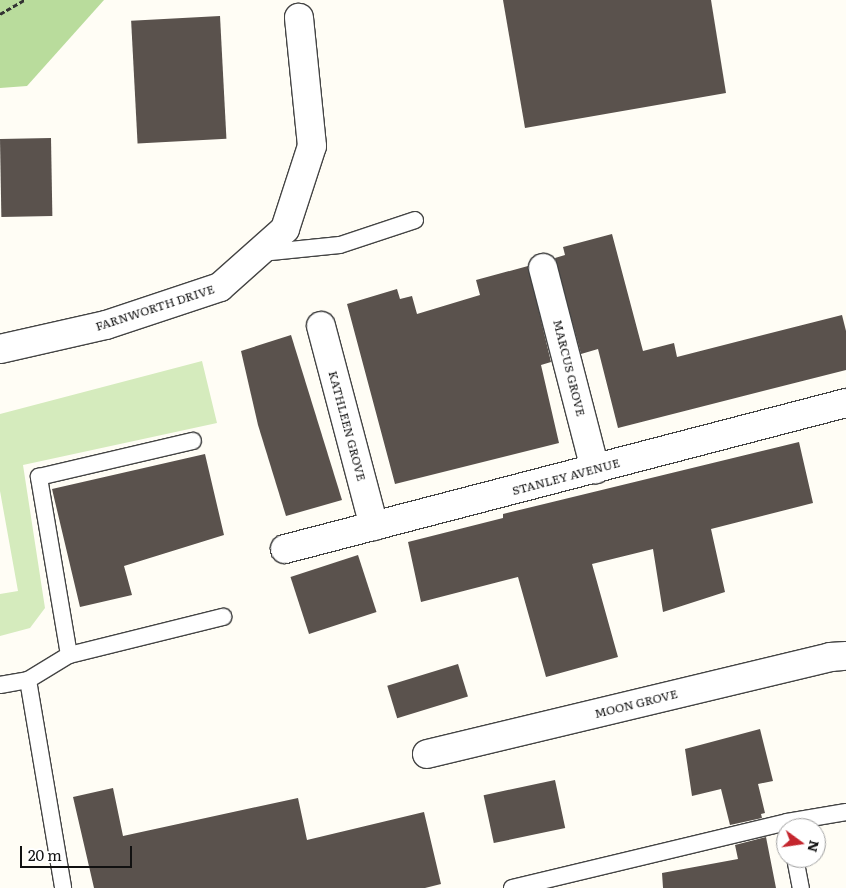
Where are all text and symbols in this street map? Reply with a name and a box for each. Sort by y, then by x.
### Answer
street label: FARNWORTH DRIVE [94,282,216,334]
street label: MARCUS GROVE [550,318,588,418]
street label: KATHLEEN GROVE [325,369,369,483]
street label: STANLEY AVENUE [511,456,621,498]
street label: MOON GROVE [593,687,679,721]
north arrow [776,818,826,868]
scale bar [22,836,135,868]
text: N [803,838,826,855]
text: 20 m [28,843,62,866]

